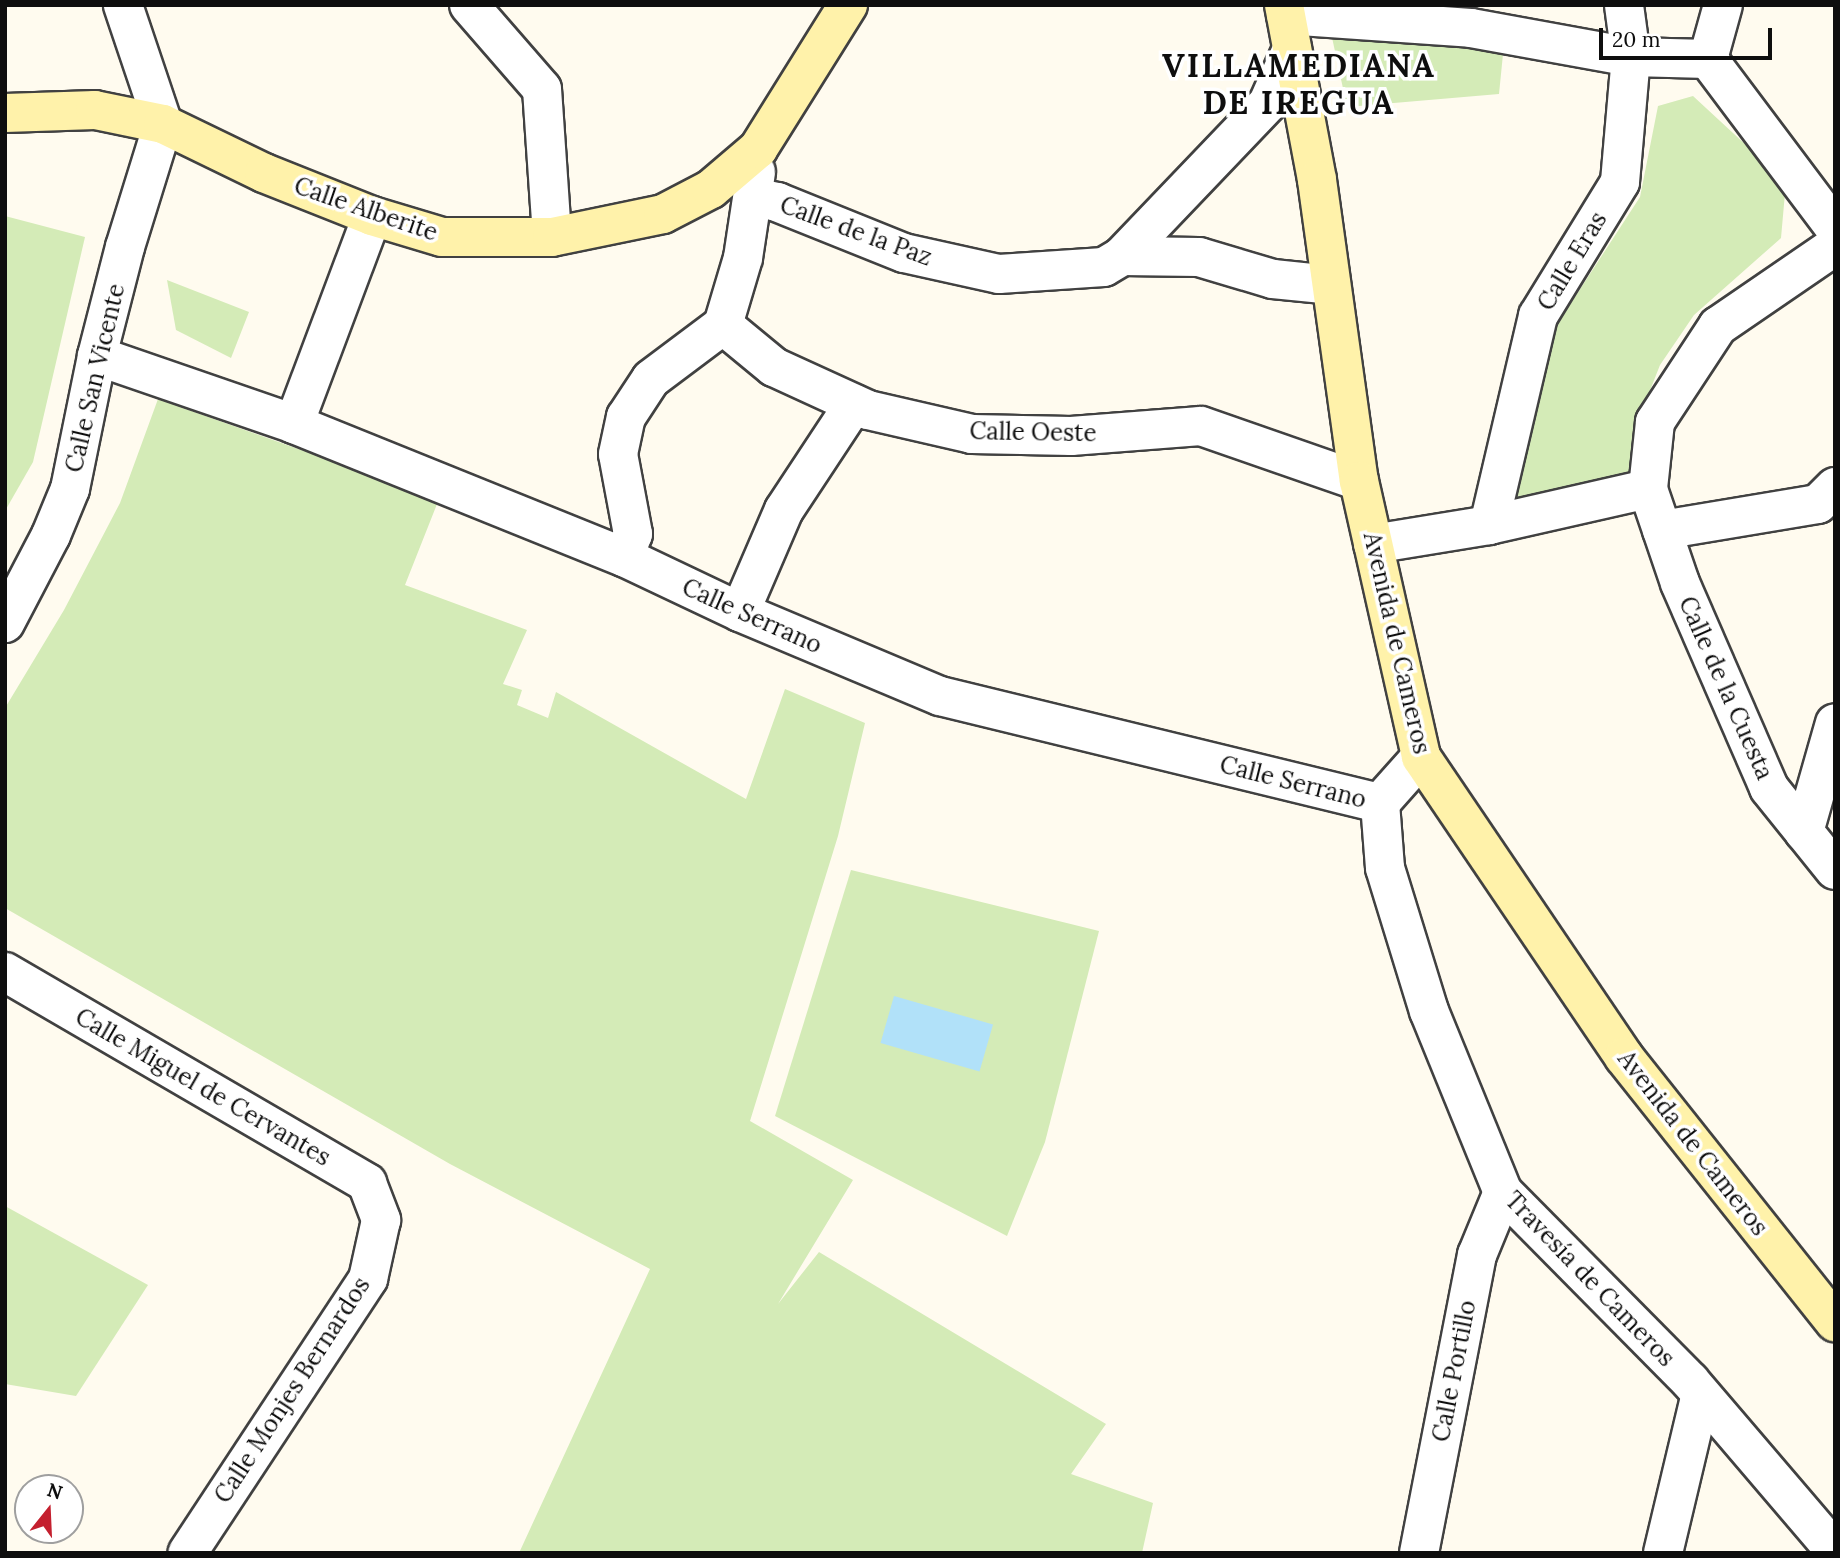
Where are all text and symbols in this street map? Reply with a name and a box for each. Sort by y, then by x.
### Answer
scale bar [1602,14,1775,58]
text: 20 m [1612,26,1661,53]
district label: VILLAMEDIANA DE IREGUA [1164,48,1434,123]
street label: Calle Alberite [290,171,442,247]
street label: Calle de la Paz [776,190,936,272]
street label: Calle Eras [1531,206,1613,316]
street label: Calle San Vicente [59,281,131,475]
street label: Calle Oeste [969,416,1097,448]
street label: Avenida de Cameros [1357,529,1437,757]
street label: Calle Serrano [678,572,826,660]
street label: Calle de la Cuesta [1673,592,1779,784]
street label: Calle Serrano [1217,750,1369,814]
street label: Calle Miguel de Cervantes [70,1002,336,1172]
street label: Avenida de Cameros [1612,1045,1774,1241]
street label: Travesía de Cameros [1499,1186,1681,1372]
street label: Calle Monjes Bernardos [208,1272,376,1508]
street label: Calle Portillo [1426,1298,1482,1444]
north arrow [14,1474,84,1544]
text: N [44,1477,66,1505]

